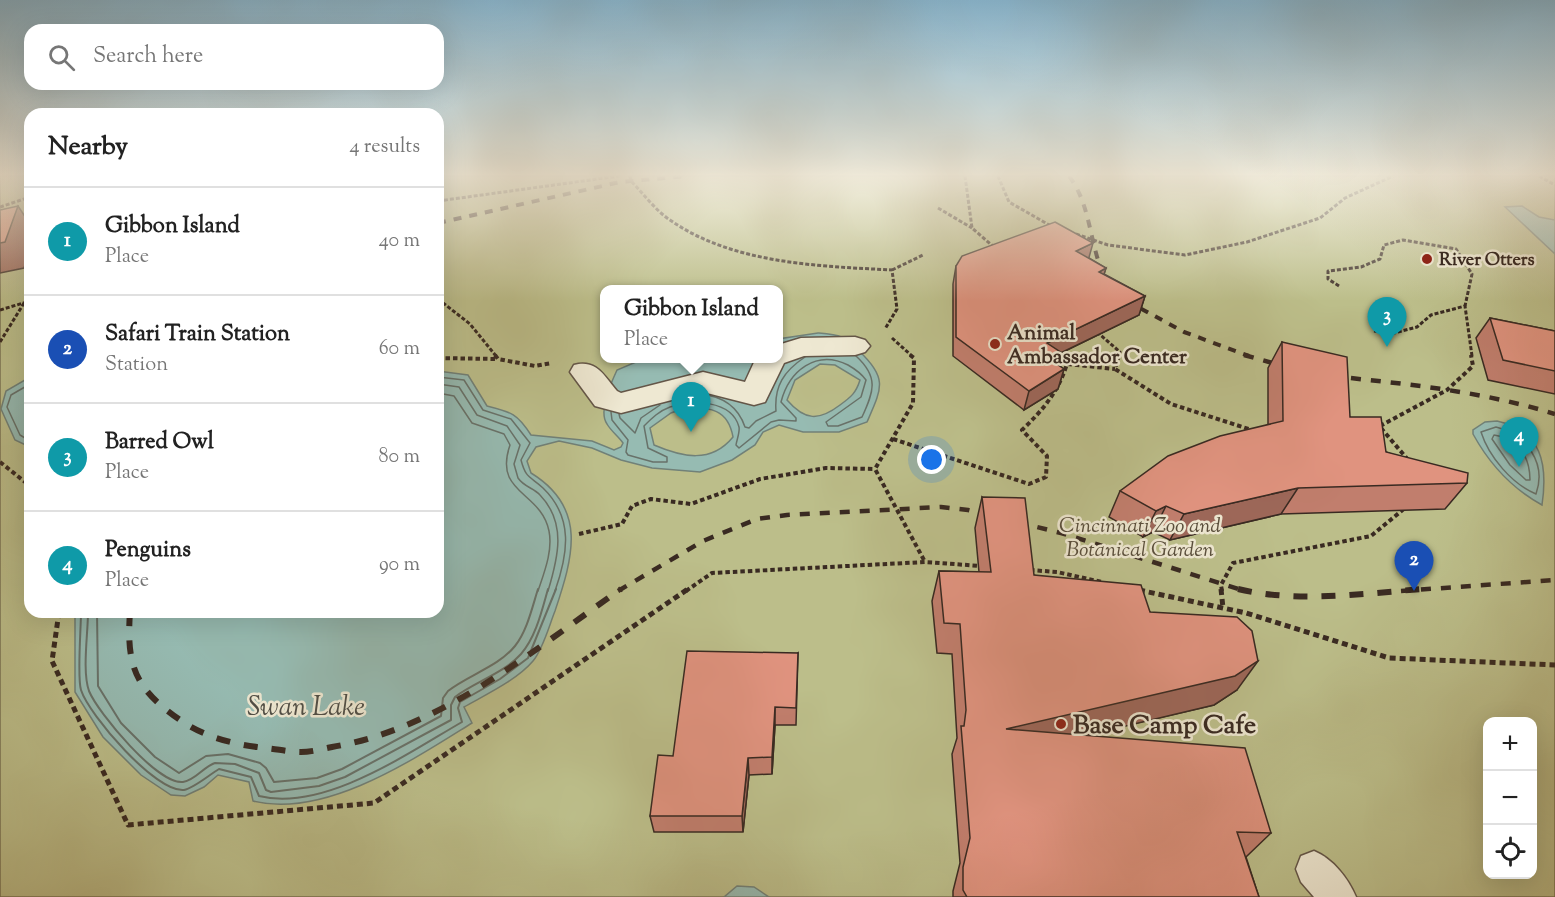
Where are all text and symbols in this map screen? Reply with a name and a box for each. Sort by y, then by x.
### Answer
search box [24,24,444,90]
icon: search [45,41,78,74]
text: Search here [93,41,203,73]
text: Nearby [48,129,128,166]
text: 4 results [349,133,420,162]
text: Gibbon Island [105,211,240,243]
text: 1 [64,227,71,256]
text: 40 m [379,227,420,256]
text: Place [105,243,149,272]
place label: River Otters [1439,248,1535,274]
marker: River Otters [1420,252,1434,266]
popup [600,285,783,363]
text: Gibbon Island [624,294,759,326]
pin: 3 [1368,298,1406,347]
text: Safari Train Station [105,319,290,351]
place label: Animal Ambassador Center [1007,319,1187,373]
text: Place [624,326,668,355]
text: 2 [63,335,72,364]
text: 60 m [379,335,420,364]
marker: Animal Ambassador Center [988,337,1002,351]
text: Station [105,351,168,380]
pin: 1 [672,382,710,432]
pin: 4 [1500,418,1538,467]
text: Barred Owl [105,427,214,459]
text: 3 [63,443,72,472]
text: 80 m [379,443,420,472]
your location [917,445,946,474]
text: Place [105,459,149,488]
park label: Cincinnati Zoo and Botanical Garden [1059,512,1222,566]
text: Penguins [105,535,191,567]
pin: 2 [1394,542,1434,591]
text: 4 [62,551,73,580]
text: 90 m [379,551,420,580]
text: Place [105,567,149,596]
water label: Swan Lake [247,689,365,728]
place label: Base Camp Cafe [1073,708,1256,745]
marker: Base Camp Cafe [1054,717,1068,731]
map controls [1483,717,1537,879]
button: + [1483,717,1537,771]
button: − [1483,771,1537,825]
button: locate [1483,825,1537,879]

